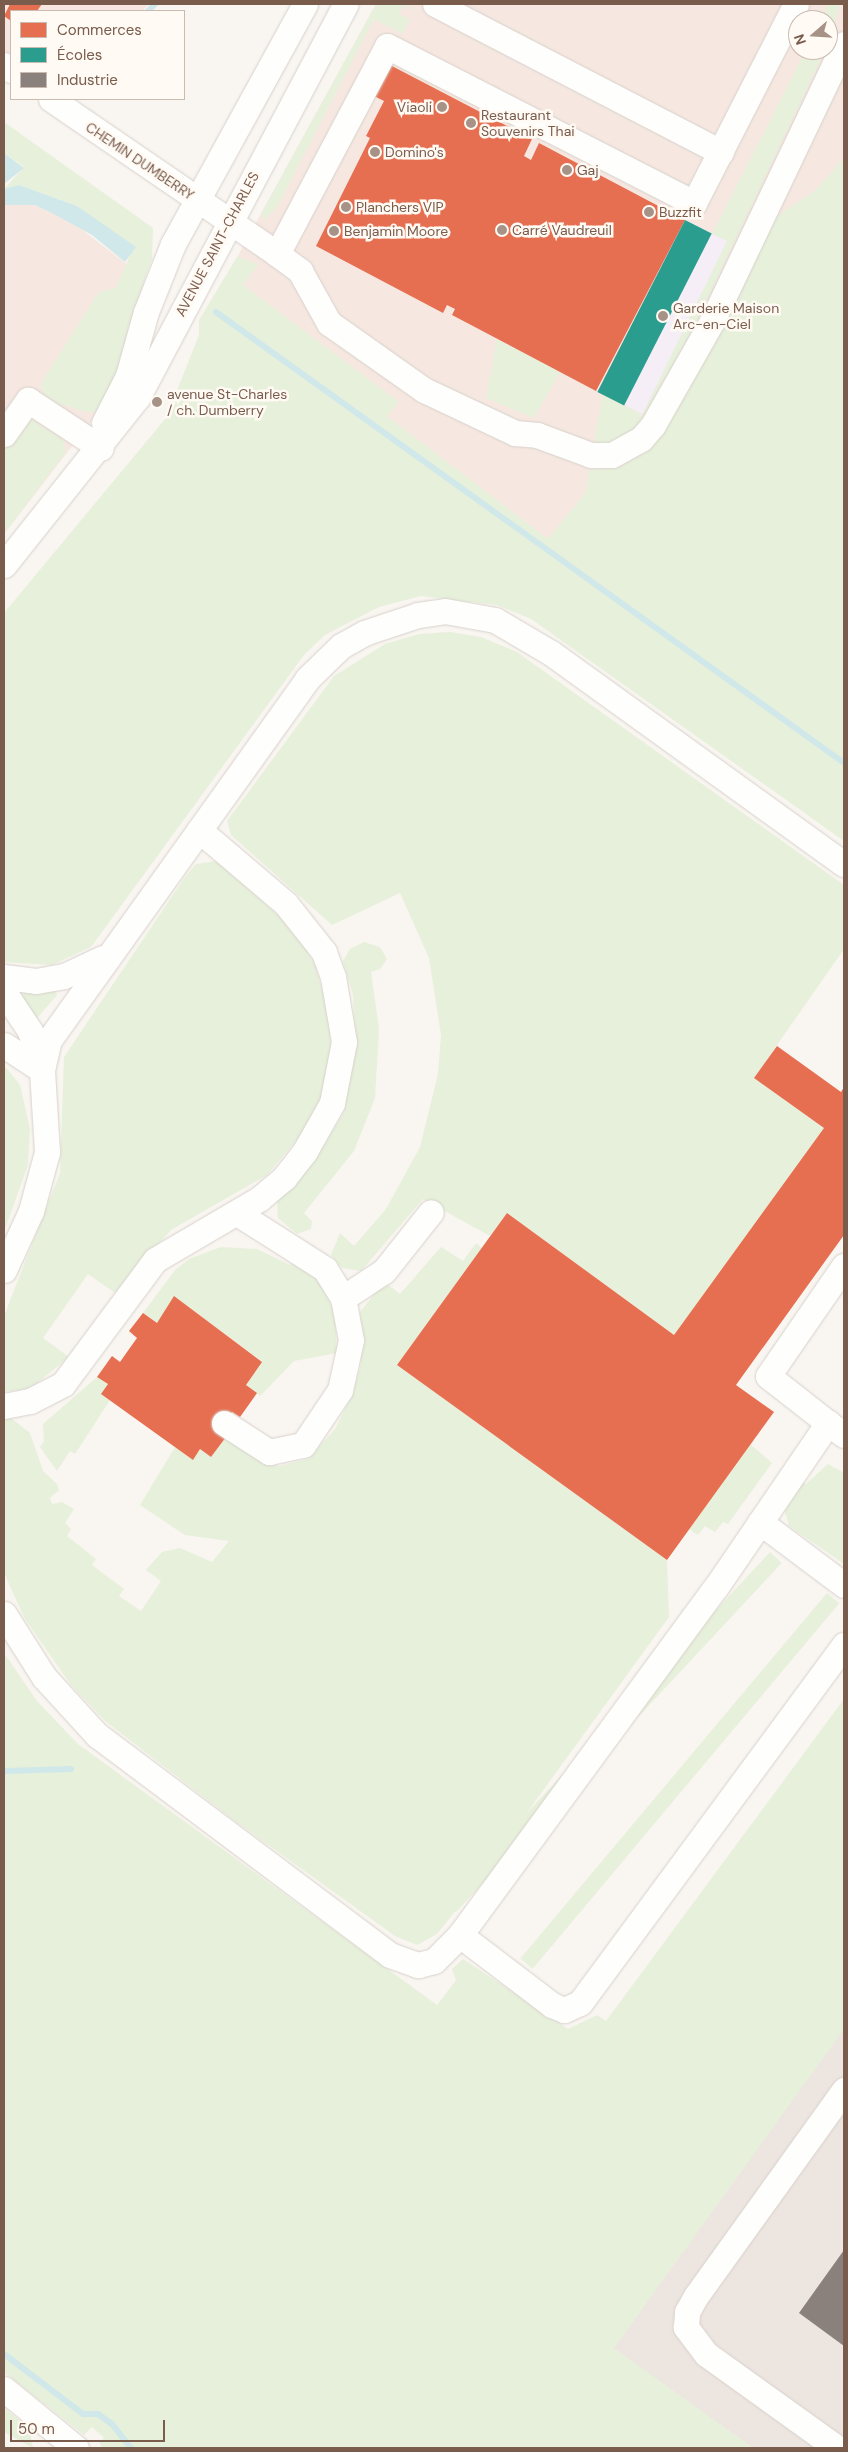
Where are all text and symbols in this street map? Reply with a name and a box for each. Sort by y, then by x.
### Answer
legend [10,10,185,100]
north arrow [788,10,838,60]
text: Commerces [57,20,142,40]
text: N [790,32,810,47]
text: Écoles [57,45,102,65]
text: Industrie [57,70,118,90]
place label: Viaoli [397,99,432,115]
marker: Viaoli [436,101,448,113]
place label: Restaurant Souvenirs Thai [481,107,575,140]
marker: Restaurant Souvenirs Thai [465,117,477,129]
street label: CHEMIN DUMBERRY [83,118,197,204]
place label: Domino's [385,144,444,160]
marker: Domino's [369,146,381,158]
place label: Gaj [577,162,599,178]
marker: Gaj [561,164,573,176]
street label: AVENUE SAINT-CHARLES [172,169,262,319]
place label: Planchers VIP [356,199,444,215]
marker: Planchers VIP [340,201,352,213]
place label: Buzzfit [659,204,702,220]
marker: Buzzfit [643,206,655,218]
place label: Carré Vaudreuil [512,222,612,238]
place label: Benjamin Moore [344,223,448,239]
marker: Carré Vaudreuil [496,224,508,236]
marker: Benjamin Moore [328,225,340,237]
place label: Garderie Maison Arc-en-Ciel [673,300,779,332]
marker: Garderie Maison Arc-en-Ciel [657,310,669,322]
place label: avenue St-Charles / ch. Dumberry [167,386,287,418]
marker: avenue St-Charles / ch. Dumberry [151,396,163,408]
scale bar [12,2410,168,2442]
text: 50 m [18,2419,55,2439]

